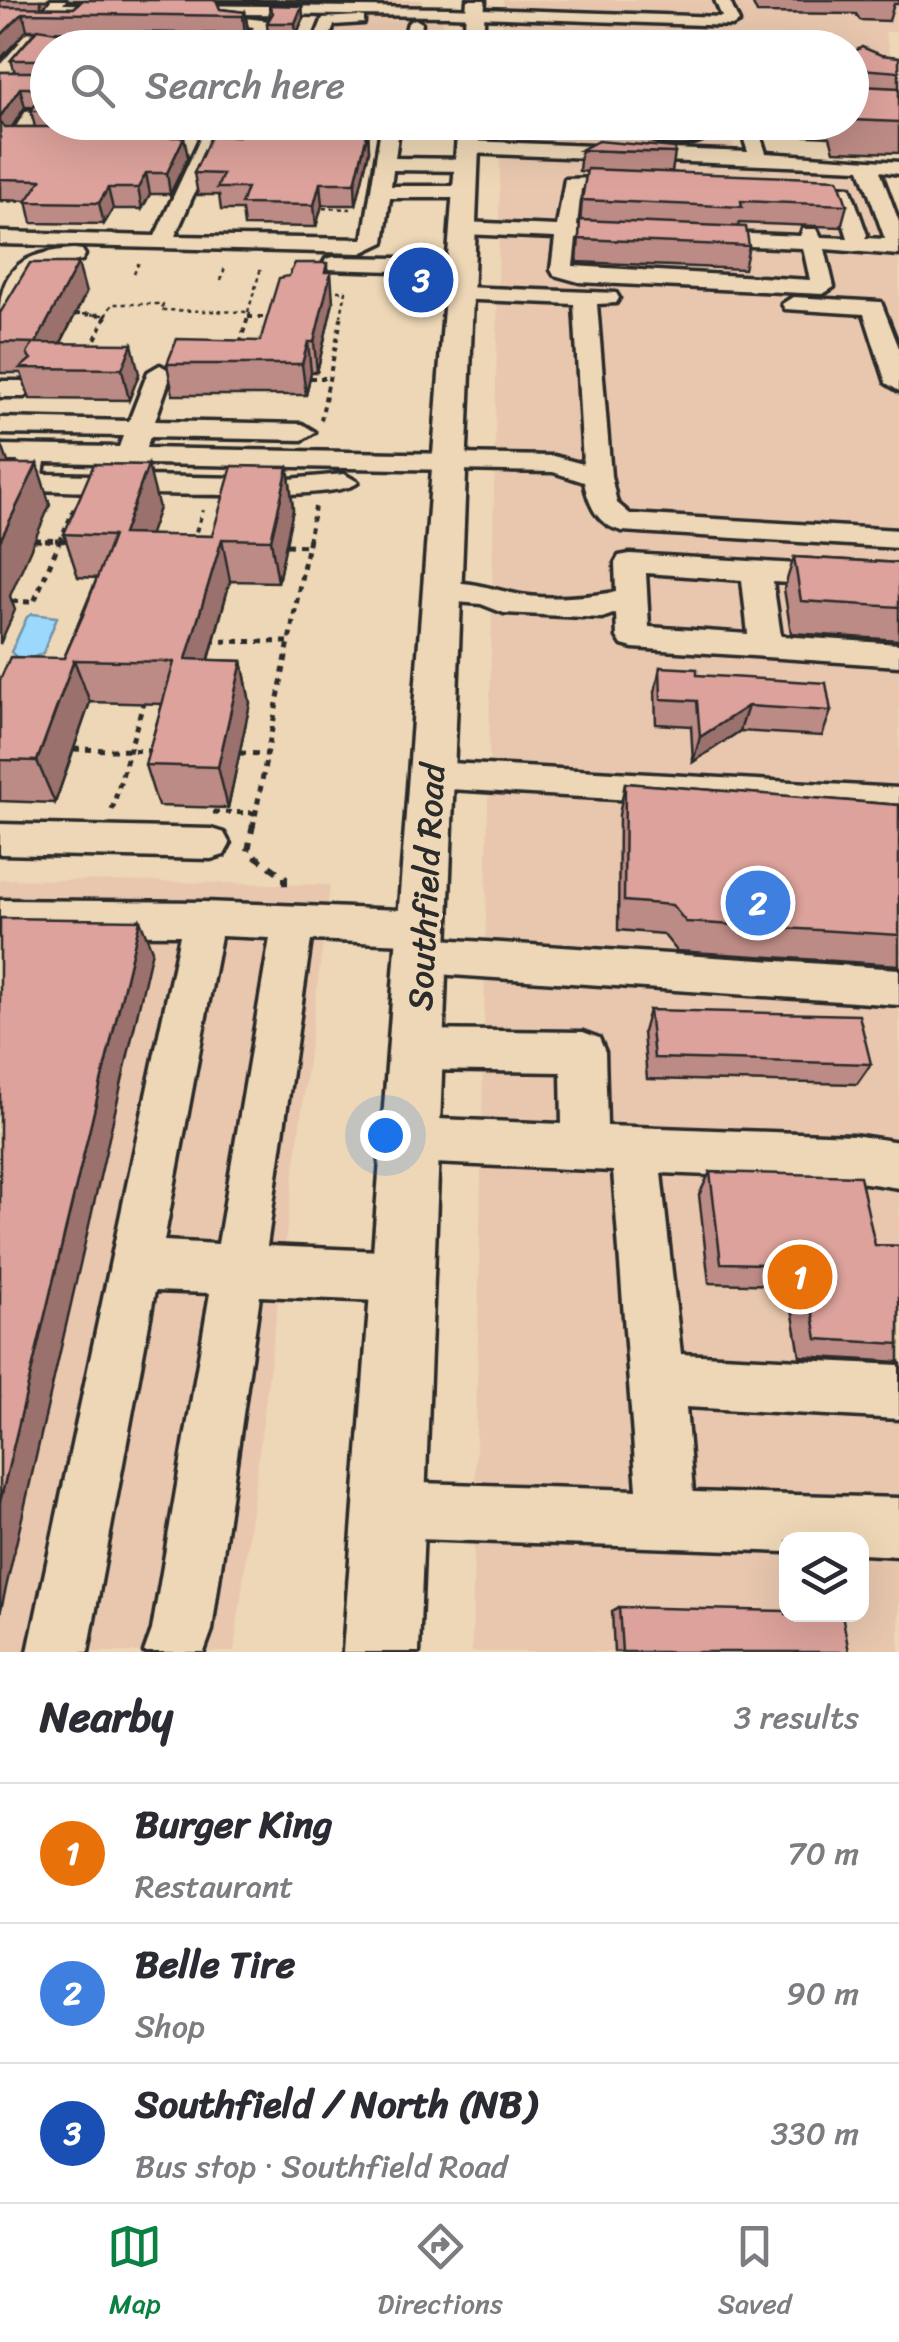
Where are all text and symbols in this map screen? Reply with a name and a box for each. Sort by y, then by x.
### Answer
search box [30,30,869,140]
text: Search here [145,52,345,119]
icon: search [65,58,120,113]
pin: 3 [388,242,454,318]
street label: Southfield Road [389,759,464,1012]
pin: 2 [726,866,790,940]
your location [360,1110,411,1161]
pin: 1 [768,1240,832,1314]
map controls [779,1532,869,1622]
button: layers [779,1532,869,1622]
text: Nearby [40,1680,173,1754]
text: 3 results [734,1689,859,1746]
text: Burger King [135,1791,332,1858]
text: 1 [66,1825,79,1882]
text: 70 m [788,1825,859,1882]
text: Restaurant [135,1858,293,1915]
text: Belle Tire [135,1931,295,1998]
text: 2 [63,1965,82,2022]
text: 90 m [786,1965,859,2022]
text: Shop [135,1998,205,2055]
text: Southfield / North (NB) [135,2071,536,2138]
text: 3 [64,2105,81,2162]
text: 330 m [771,2105,859,2162]
text: Bus stop · Southfield Road [135,2138,508,2195]
tab: Map [107,2219,162,2328]
tab: Directions [377,2219,503,2328]
tab: Saved [718,2219,792,2328]

